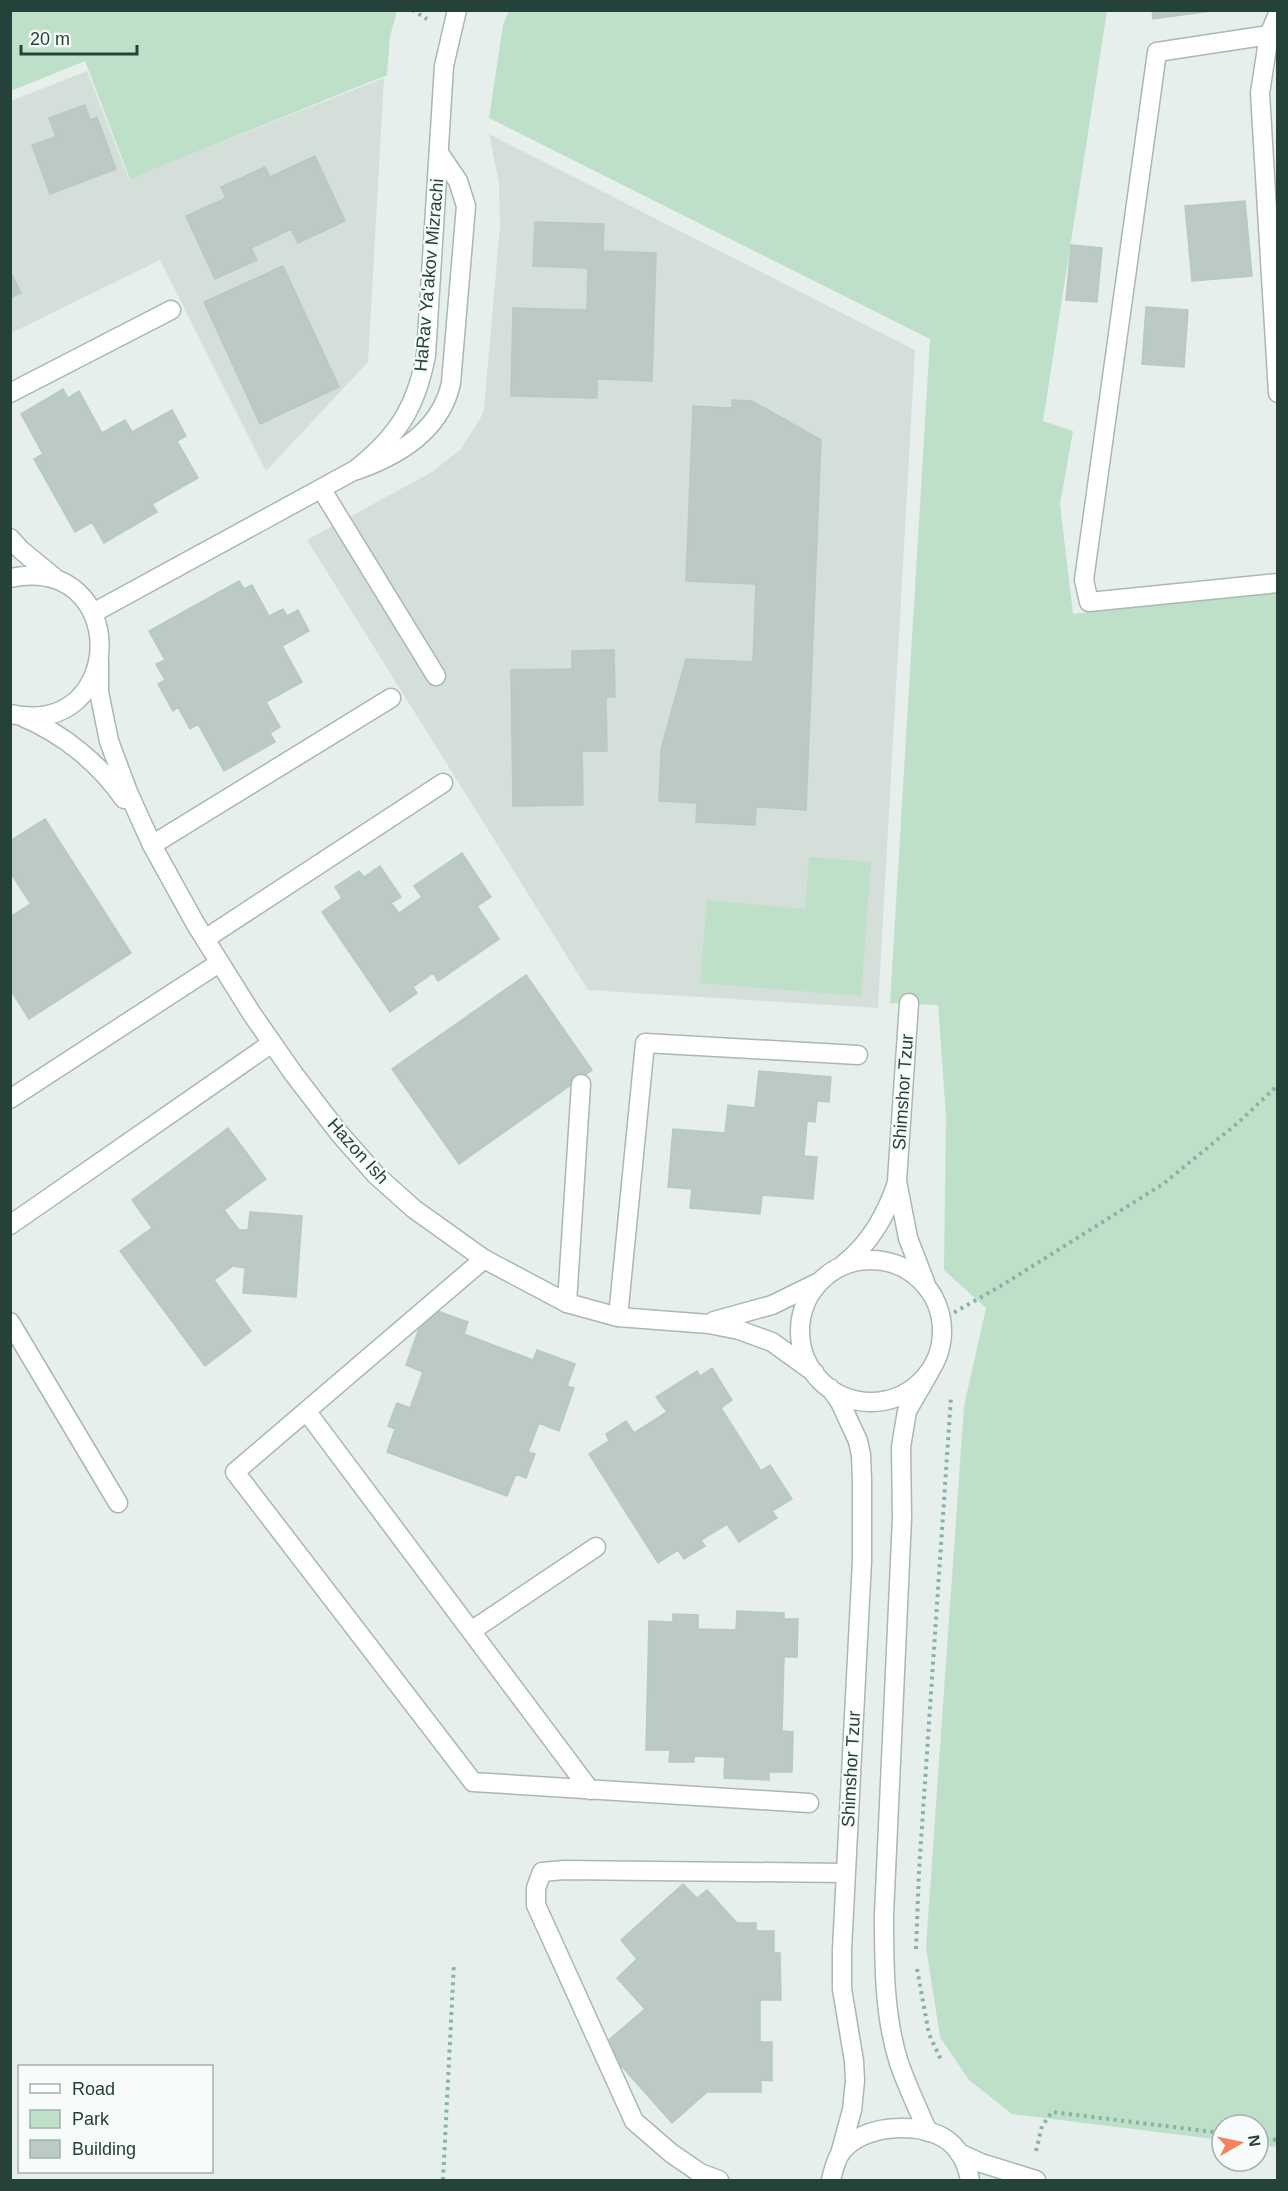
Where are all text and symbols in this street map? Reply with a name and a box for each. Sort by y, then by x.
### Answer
scale bar [21,18,136,56]
text: 20 m [30,29,70,49]
street label: HaRav Ya'akov Mizrachi [411,178,447,372]
street label: Shimshor Tzur [889,1033,917,1151]
street label: Hazon Ish [323,1114,393,1188]
street label: Shimshor Tzur [838,1710,864,1828]
legend [18,2065,213,2173]
text: Road [72,2079,115,2099]
text: Park [72,2109,110,2129]
north arrow [1210,2113,1270,2173]
text: N [1245,2134,1264,2148]
text: Building [72,2139,136,2159]

